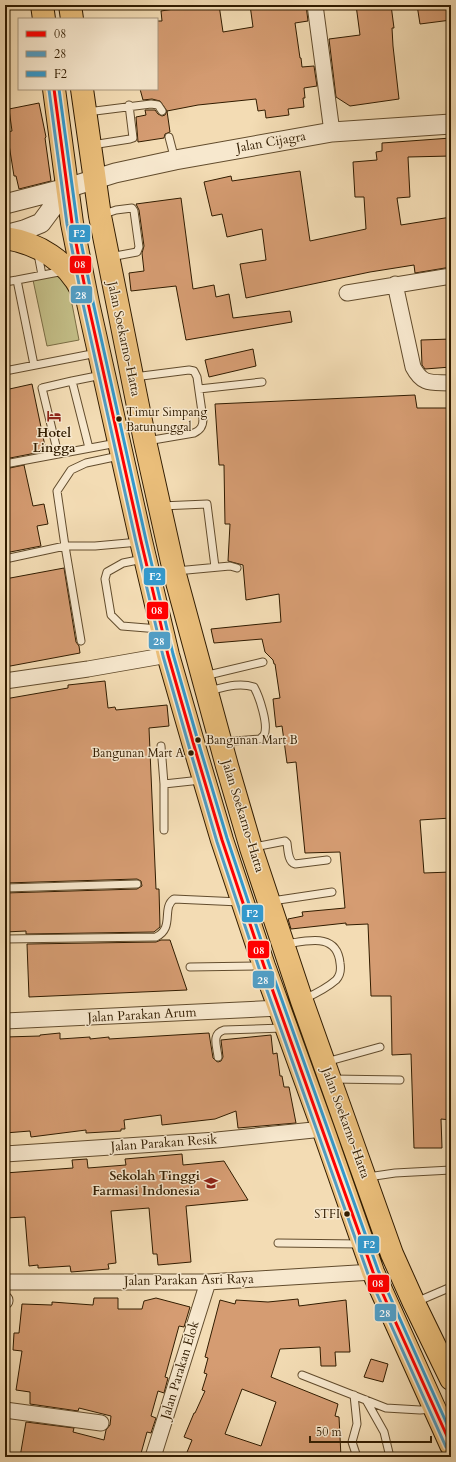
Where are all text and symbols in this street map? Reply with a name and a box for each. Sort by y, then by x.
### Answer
legend [18,18,158,90]
text: 08 [54,26,66,42]
text: 28 [54,46,66,62]
text: F2 [54,66,67,82]
street label: Jalan Cijagra [233,127,308,157]
line badge: F2 [68,224,91,243]
text: F2 [73,226,85,241]
line badge: 08 [69,255,92,274]
text: 08 [74,257,86,272]
street label: Jalan Soekarno-Hatta [103,278,145,399]
line badge: 28 [70,285,93,304]
text: 28 [75,288,87,303]
place label: Timur Simpang Batununggal [126,404,207,435]
hotel icon: Hotel Lingga [46,408,62,424]
marker: Timur Simpang Batununggal [114,414,124,424]
place label: Hotel Lingga [33,424,76,457]
line badge: F2 [143,567,166,586]
text: F2 [149,569,161,584]
line badge: 08 [146,601,169,620]
text: 08 [151,603,163,618]
line badge: 28 [148,631,171,650]
text: 28 [153,634,165,649]
place label: Bangunan Mart B [206,732,298,748]
marker: Bangunan Mart B [193,735,203,745]
place label: Bangunan Mart A [92,745,184,761]
marker: Bangunan Mart A [186,748,196,758]
street label: Jalan Soekarno-Hatta [217,755,269,875]
line badge: F2 [241,904,264,923]
text: F2 [246,906,258,921]
line badge: 08 [247,940,270,959]
text: 08 [253,943,265,958]
line badge: 28 [252,970,275,989]
text: 28 [257,973,269,988]
street label: Jalan Parakan Arum [85,1003,197,1027]
street label: Jalan Soekarno-Hatta [317,1063,375,1181]
street label: Jalan Parakan Resik [108,1130,218,1156]
place label: Sekolah Tinggi Farmasi Indonesia [92,1167,201,1200]
school or university icon: Sekolah Tinggi Farmasi Indonesia [203,1175,219,1191]
place label: STFI [314,1206,340,1222]
marker: STFI [342,1209,352,1219]
line badge: F2 [357,1235,380,1254]
text: F2 [363,1237,375,1252]
street label: Jalan Parakan Asri Raya [122,1270,254,1290]
line badge: 08 [367,1274,390,1293]
text: 08 [372,1276,384,1291]
line badge: 28 [374,1303,397,1322]
text: 28 [379,1306,391,1321]
street label: Jalan Parakan Elok [156,1318,204,1423]
scale bar [310,1418,431,1444]
text: 50 m [316,1424,343,1440]

